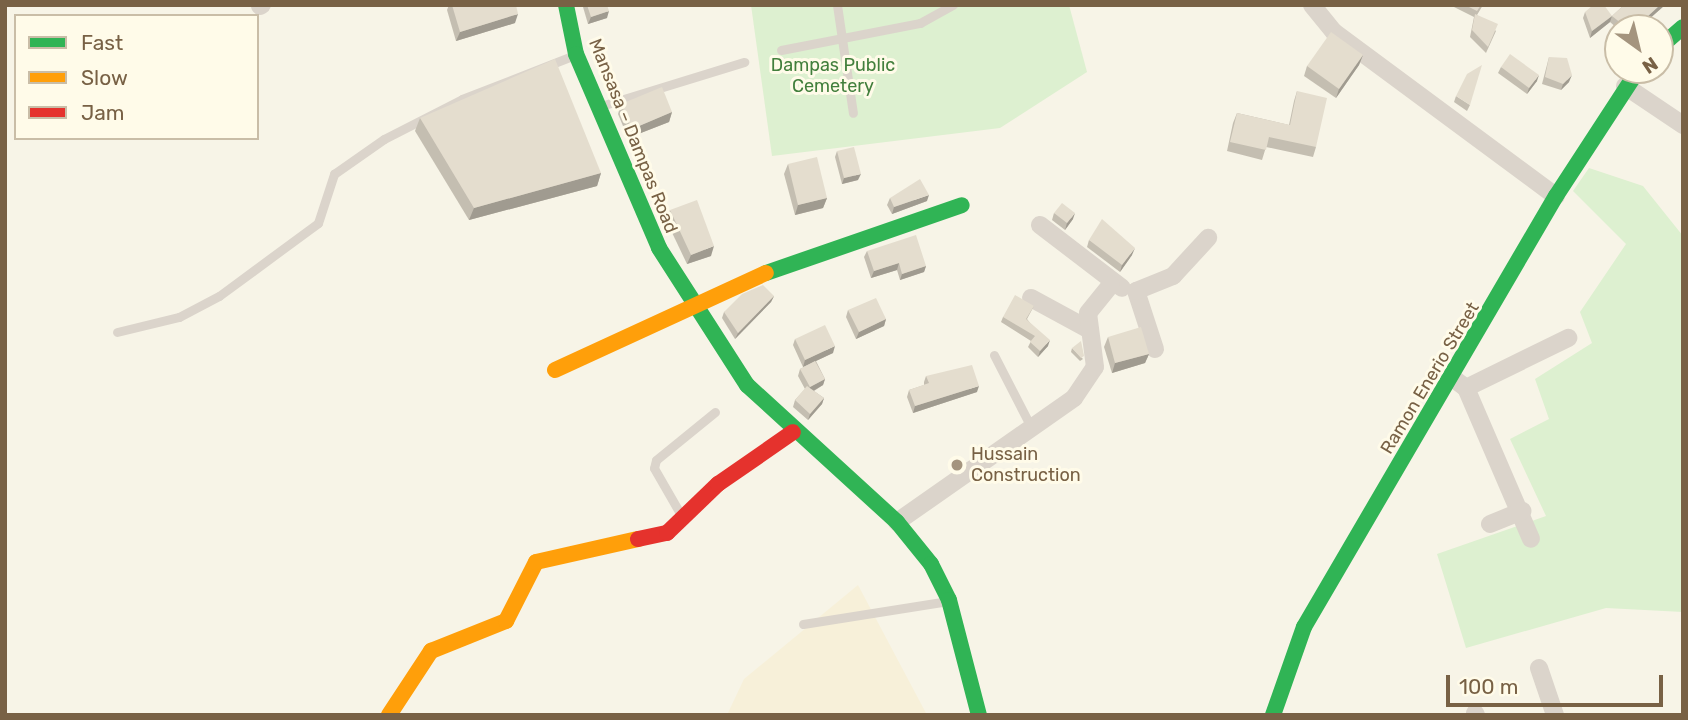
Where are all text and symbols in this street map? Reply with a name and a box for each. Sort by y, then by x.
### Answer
legend [14,14,259,140]
north arrow [1604,14,1674,84]
text: Fast [81,30,123,55]
street label: Mansasa – Dampas Road [584,36,682,236]
text: N [1638,52,1662,79]
park label: Dampas Public Cemetery [771,55,895,98]
text: Slow [81,65,128,90]
text: Jam [81,100,125,125]
street label: Ramon Enerio Street [1376,298,1484,458]
place label: Hussain Construction [971,444,1081,486]
marker: Hussain Construction [949,457,965,473]
scale bar [1450,660,1667,704]
text: 100 m [1459,674,1518,699]

